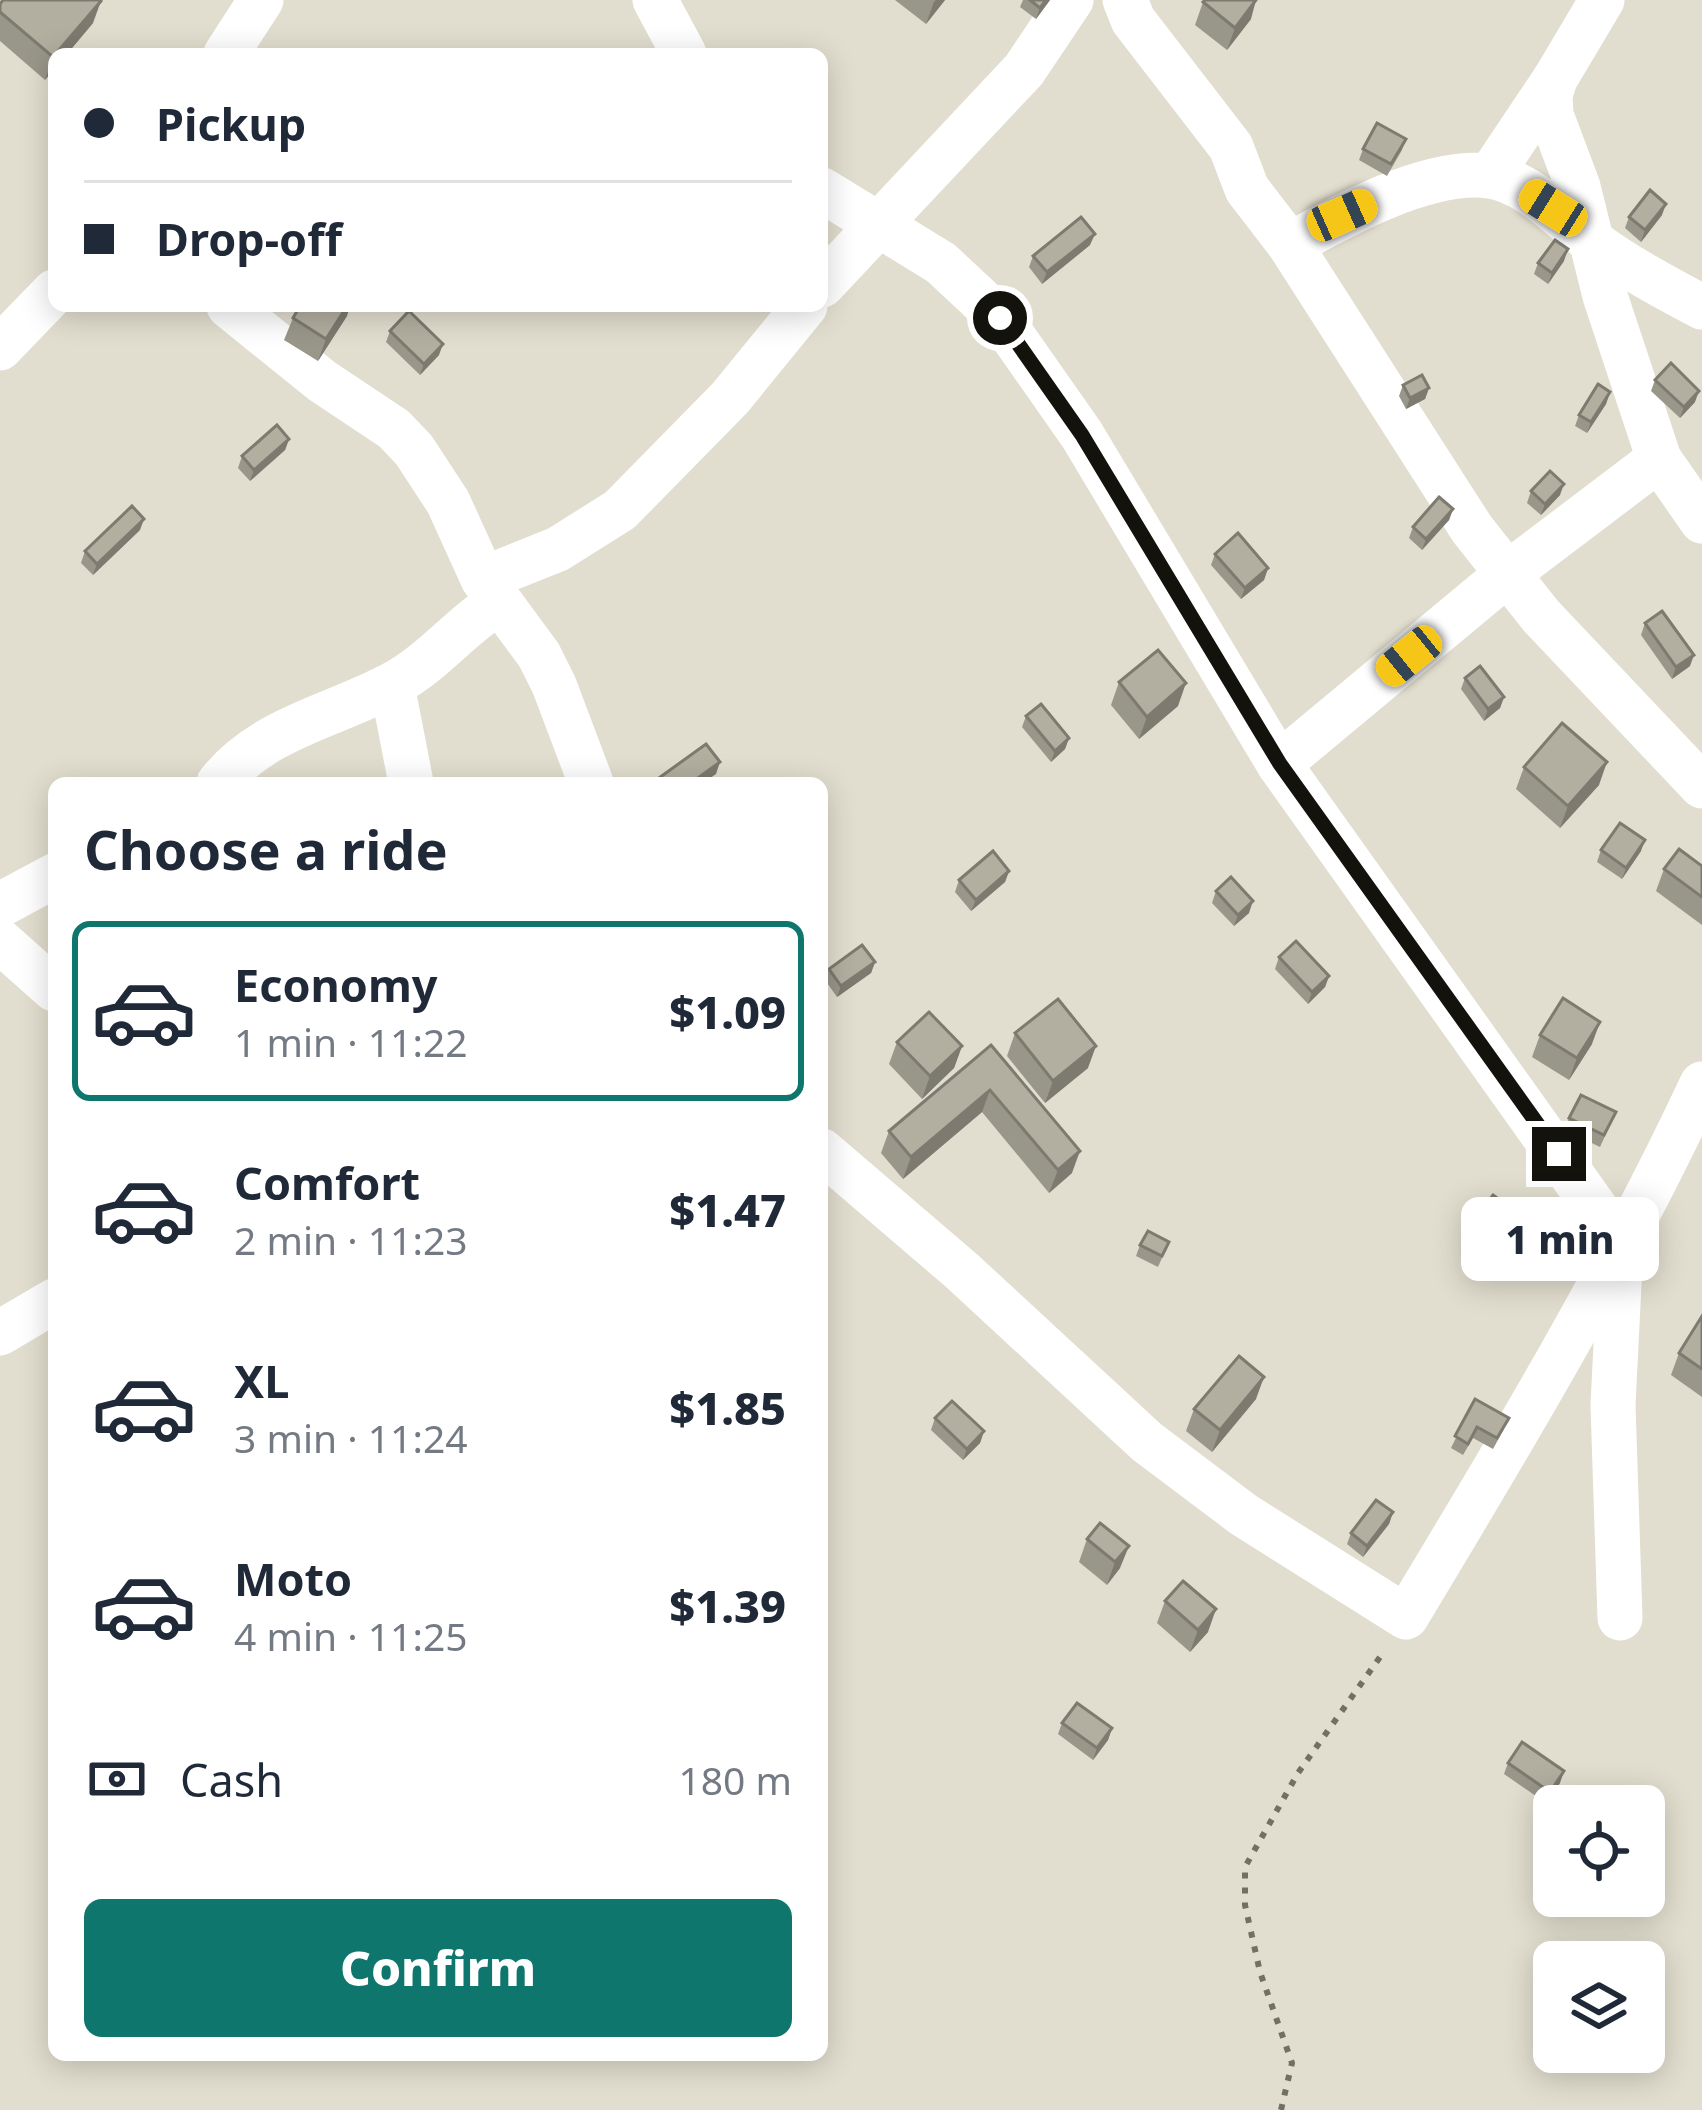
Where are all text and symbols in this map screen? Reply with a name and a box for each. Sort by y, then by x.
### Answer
text: Pickup [156,93,306,154]
car [1513,174,1593,242]
car [1302,184,1382,246]
text: Drop-off [156,208,342,269]
route start [973,291,1027,345]
car [1370,619,1448,693]
text: Choose a ride [84,812,448,886]
text: Economy [234,954,438,1015]
icon: car [90,957,198,1065]
text: $1.09 [669,981,786,1042]
text: 1 min · 11:22 [234,1015,468,1068]
route end [1532,1127,1586,1181]
text: Comfort [234,1152,420,1213]
icon: car [90,1155,198,1263]
text: $1.47 [669,1179,786,1240]
callout: 1 min [1460,1196,1658,1280]
text: 1 min [1506,1212,1614,1265]
text: 2 min · 11:23 [234,1213,468,1266]
text: XL [234,1350,289,1411]
icon: car [90,1353,198,1461]
text: $1.85 [669,1377,786,1438]
text: 3 min · 11:24 [234,1411,468,1464]
text: Moto [234,1548,352,1609]
icon: car [90,1551,198,1659]
text: $1.39 [669,1575,786,1636]
text: 4 min · 11:25 [234,1609,468,1662]
icon: cash [84,1746,150,1812]
text: Cash [180,1749,283,1810]
text: 180 m [678,1753,792,1806]
map controls [1533,1785,1665,2073]
button: locate [1533,1785,1665,1917]
button: Confirm [84,1899,792,2037]
button: layers [1533,1941,1665,2073]

